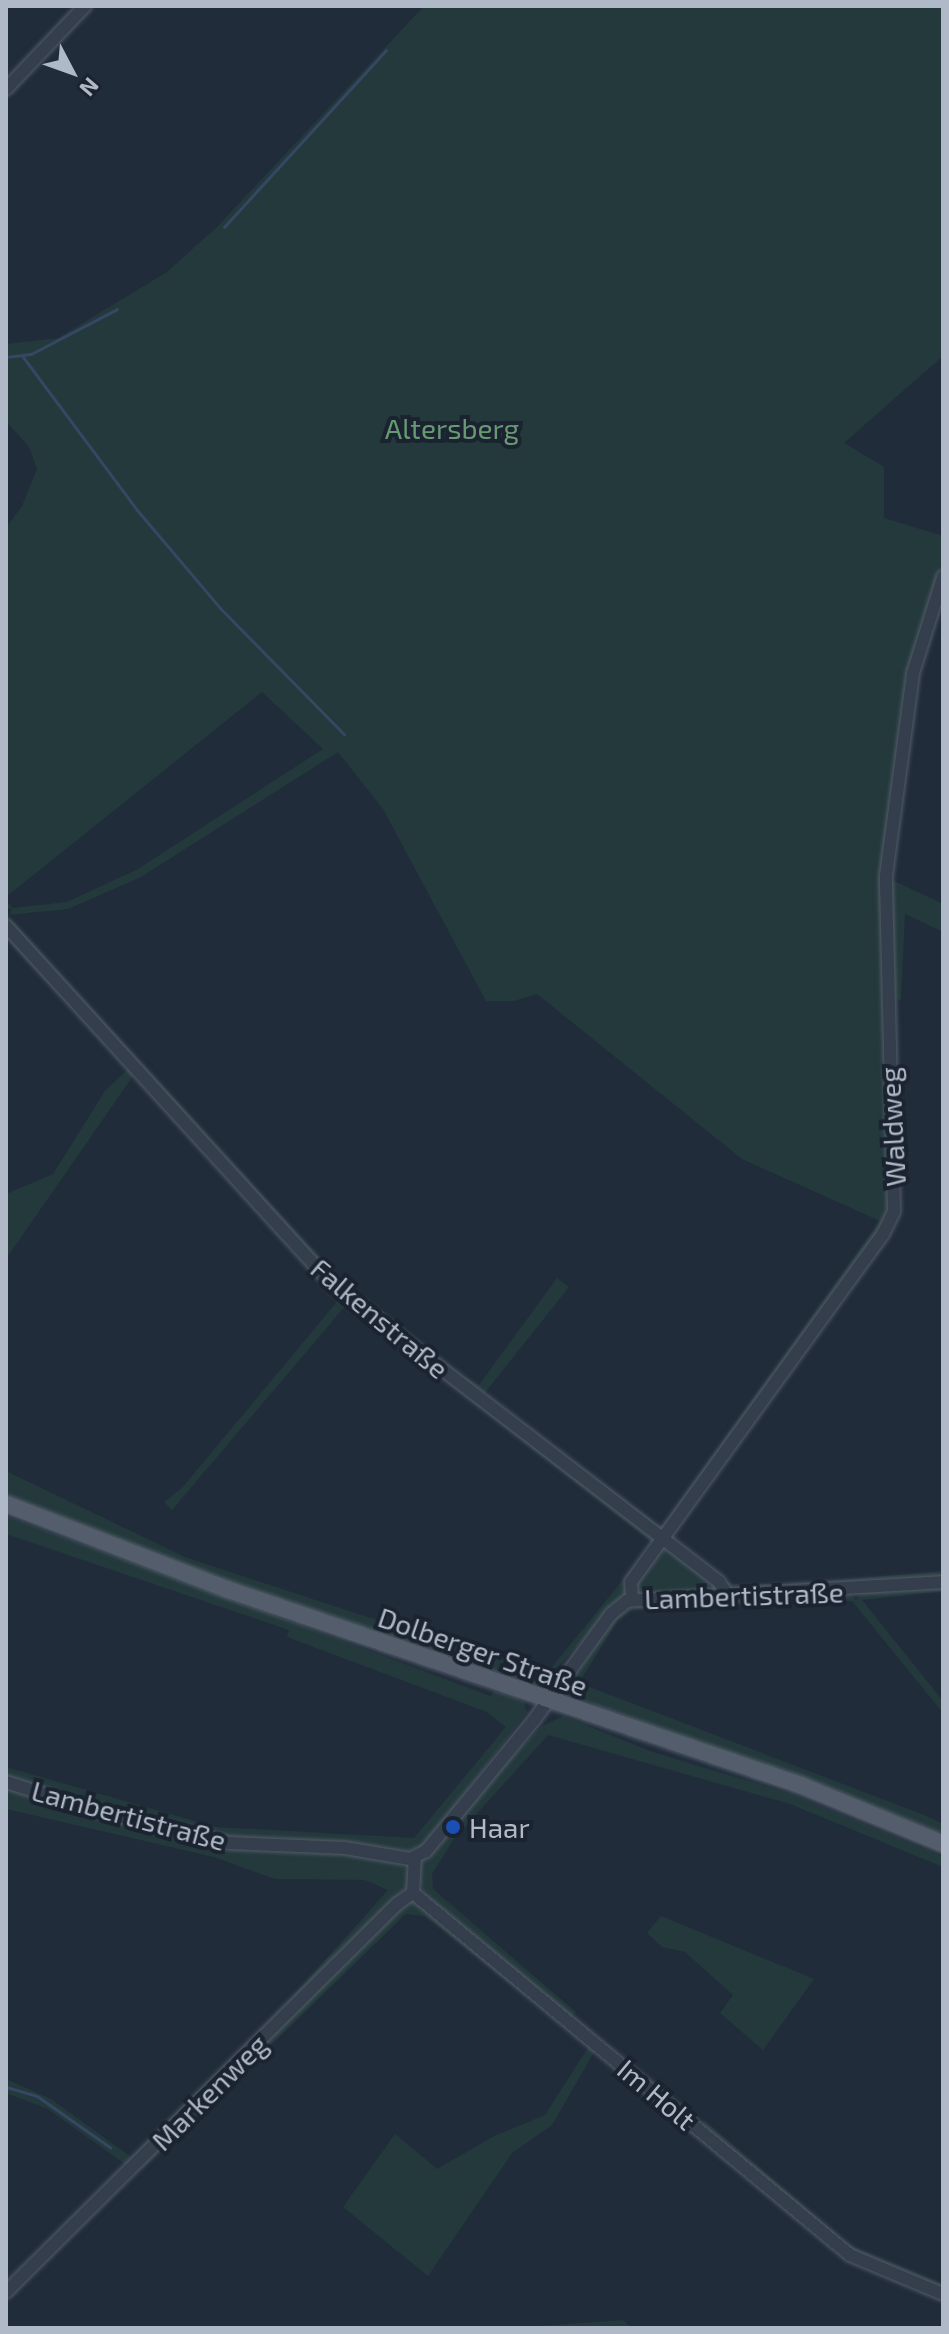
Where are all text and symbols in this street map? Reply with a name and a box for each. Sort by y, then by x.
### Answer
north arrow [32,32,112,112]
text: N [75,73,105,102]
park label: Altersberg [385,411,519,445]
street label: Waldweg [872,1066,912,1188]
street label: Falkenstraße [305,1251,455,1385]
street label: Lambertistraße [644,1575,844,1615]
street label: Dolberger Straße [374,1599,592,1703]
street label: Lambertistraße [28,1773,230,1857]
place label: Haar [469,1810,530,1844]
marker: Haar [444,1818,462,1836]
street label: Markenweg [144,2027,274,2157]
street label: Im Holt [611,2052,703,2136]

